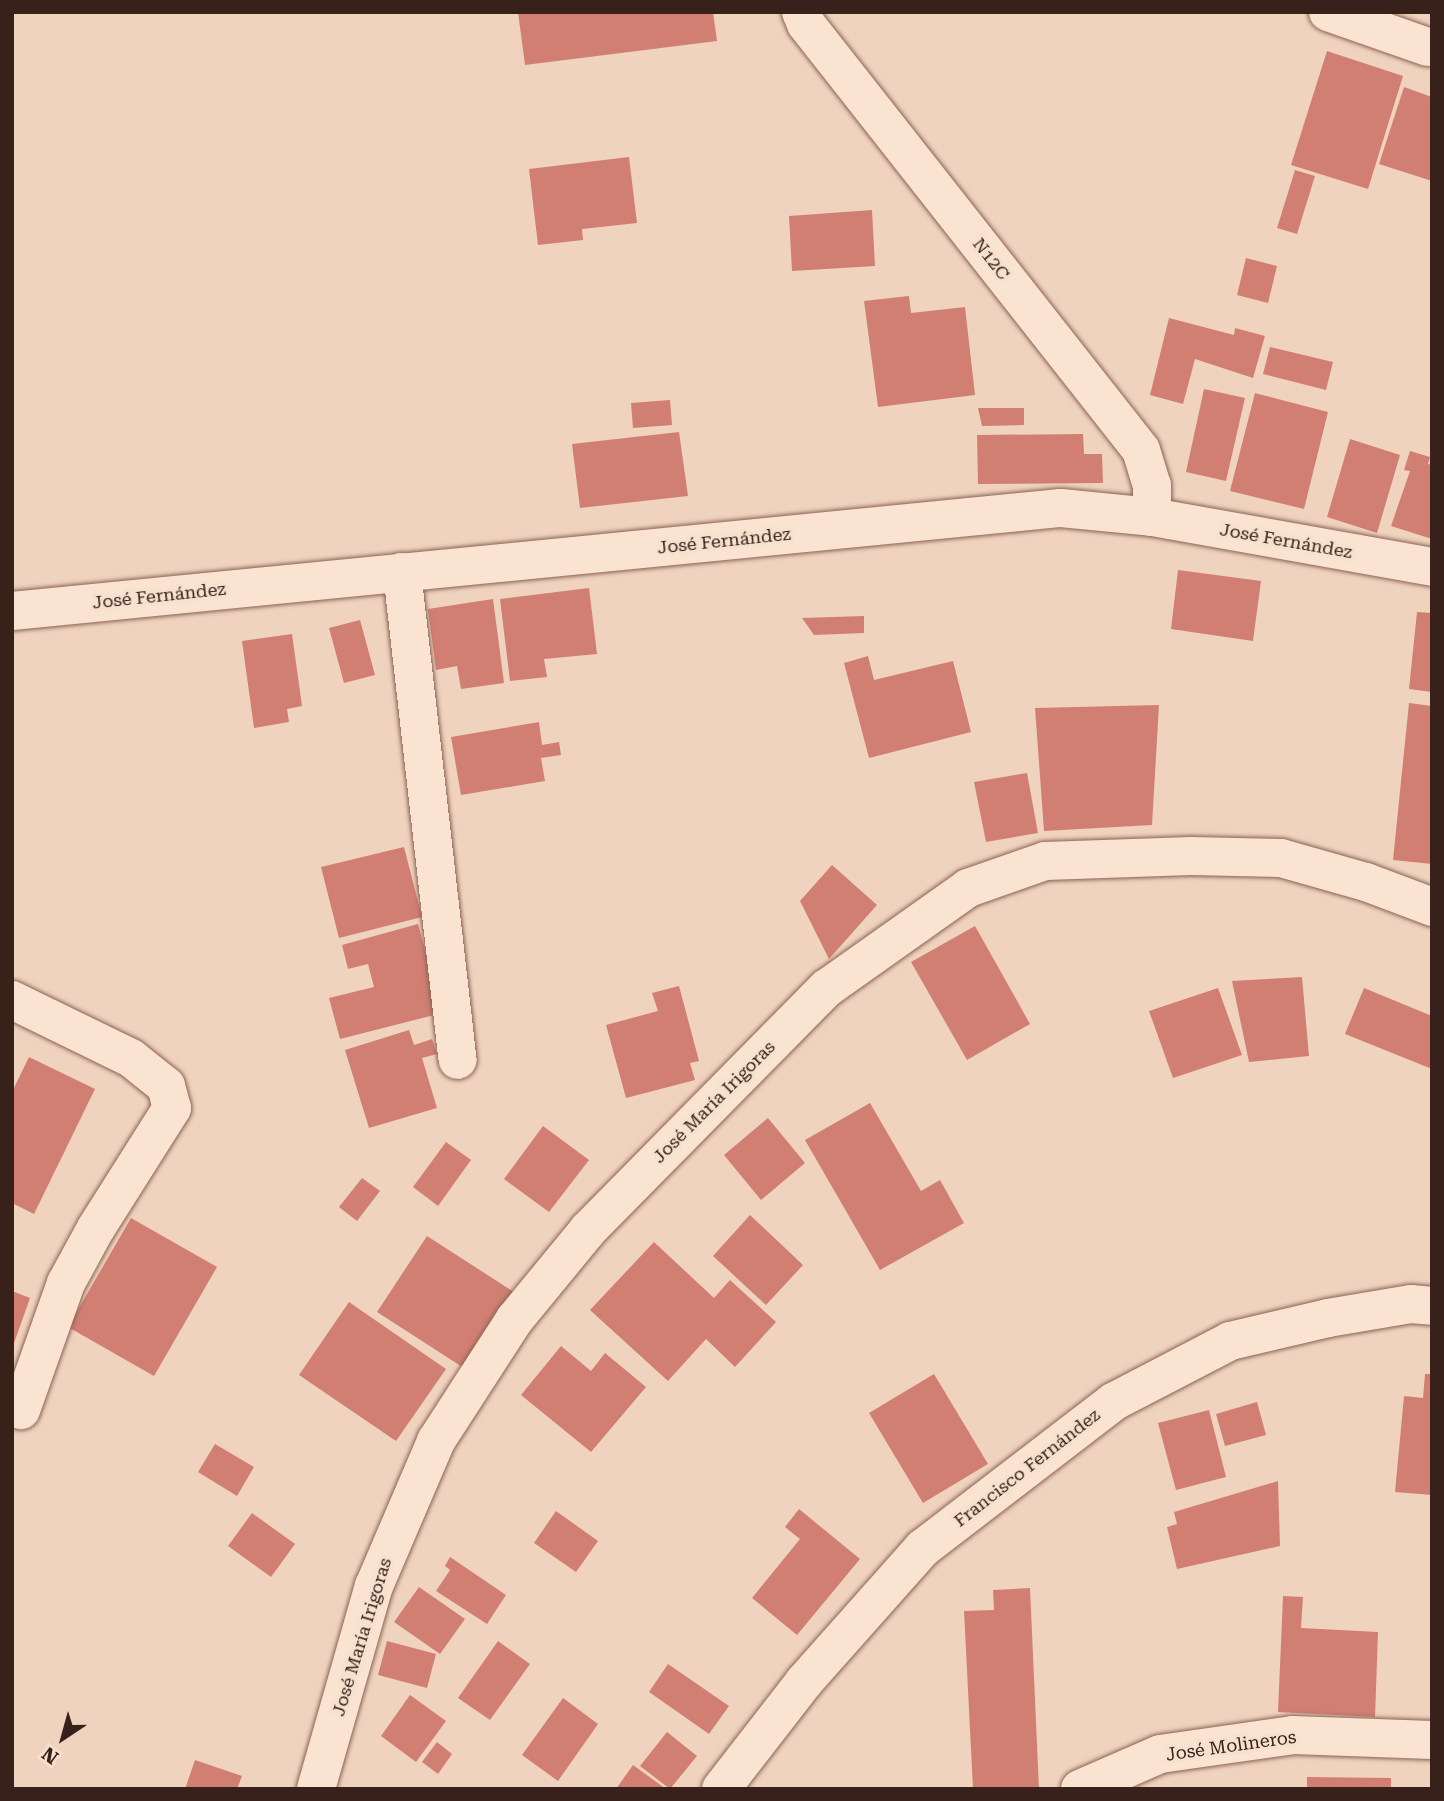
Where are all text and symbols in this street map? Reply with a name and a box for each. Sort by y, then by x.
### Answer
street label: N12C [968,234,1014,284]
street label: José Fernández [1218,519,1354,563]
street label: José Fernández [656,523,792,559]
street label: José Fernández [91,578,227,614]
street label: José María Irigoras [648,1036,780,1168]
street label: Francisco Fernández [950,1404,1104,1532]
street label: José María Irigoras [328,1555,396,1719]
north arrow [28,1703,98,1773]
street label: José Molineros [1164,1726,1298,1766]
text: N [38,1742,63,1769]

